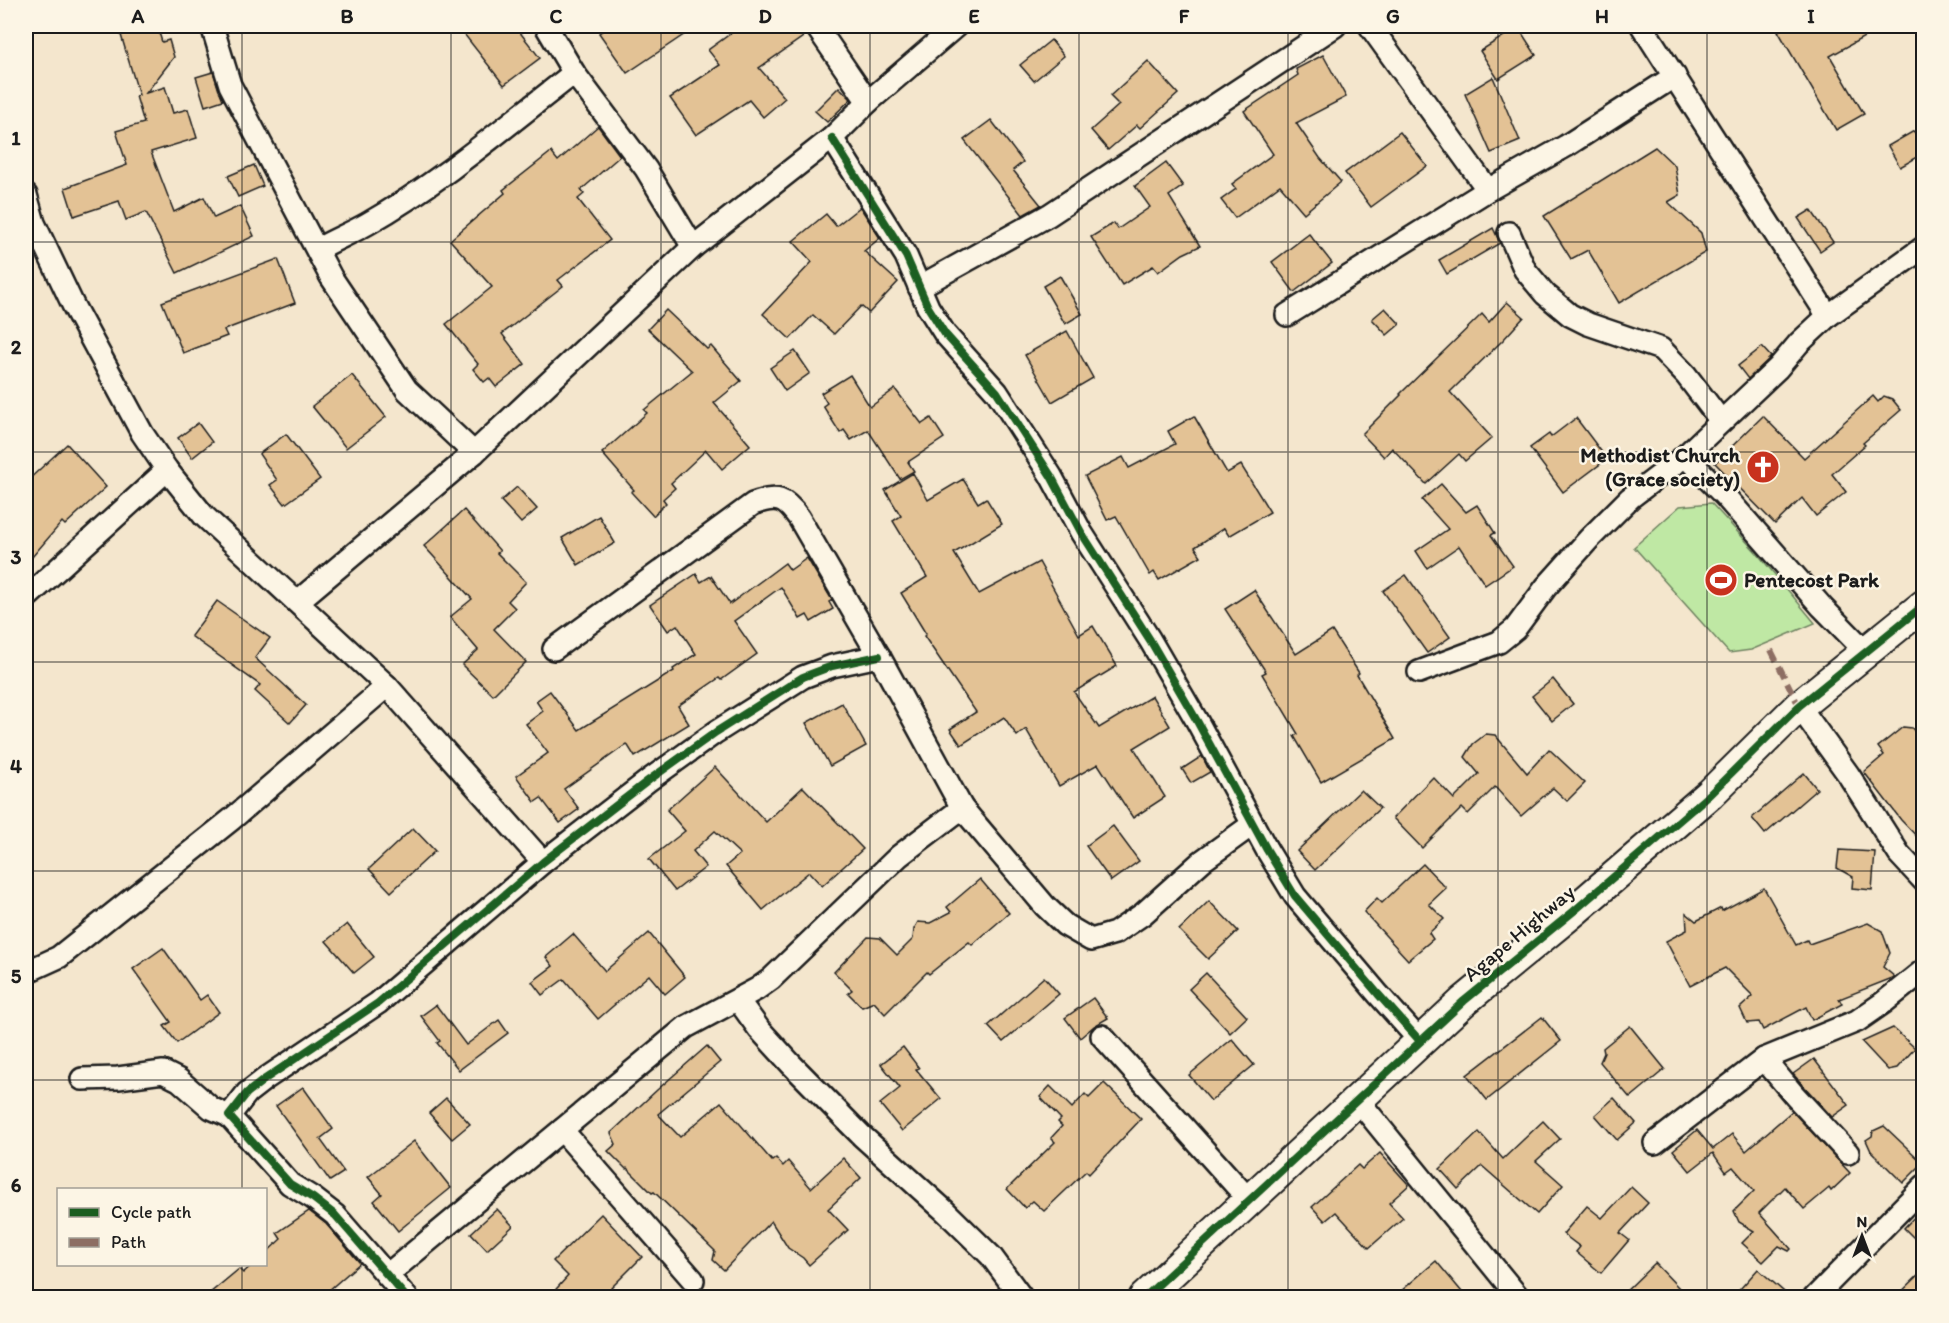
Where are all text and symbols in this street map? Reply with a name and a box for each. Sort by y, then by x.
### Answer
text: A [131,4,145,28]
text: B [341,4,354,28]
text: C [550,4,563,28]
text: D [758,4,772,28]
text: E [968,4,980,28]
text: F [1179,4,1190,28]
text: G [1386,4,1400,28]
text: H [1595,4,1609,28]
text: I [1807,4,1815,28]
text: 1 [11,126,21,150]
text: 2 [11,335,22,359]
place label: Methodist Church (Grace society) [1580,442,1741,492]
church icon: Methodist Church (Grace society) [1745,449,1781,485]
text: 3 [11,545,22,569]
sports icon: Pentecost Park [1703,562,1739,598]
place label: Pentecost Park [1744,567,1880,592]
text: 4 [10,754,22,778]
street label: Agape Highway [1458,879,1579,986]
text: 5 [11,964,22,988]
text: 6 [11,1173,22,1197]
legend [57,1188,267,1266]
text: Cycle path [111,1201,192,1223]
north arrow [1832,1206,1892,1266]
text: N [1857,1212,1867,1231]
text: Path [111,1231,146,1253]

